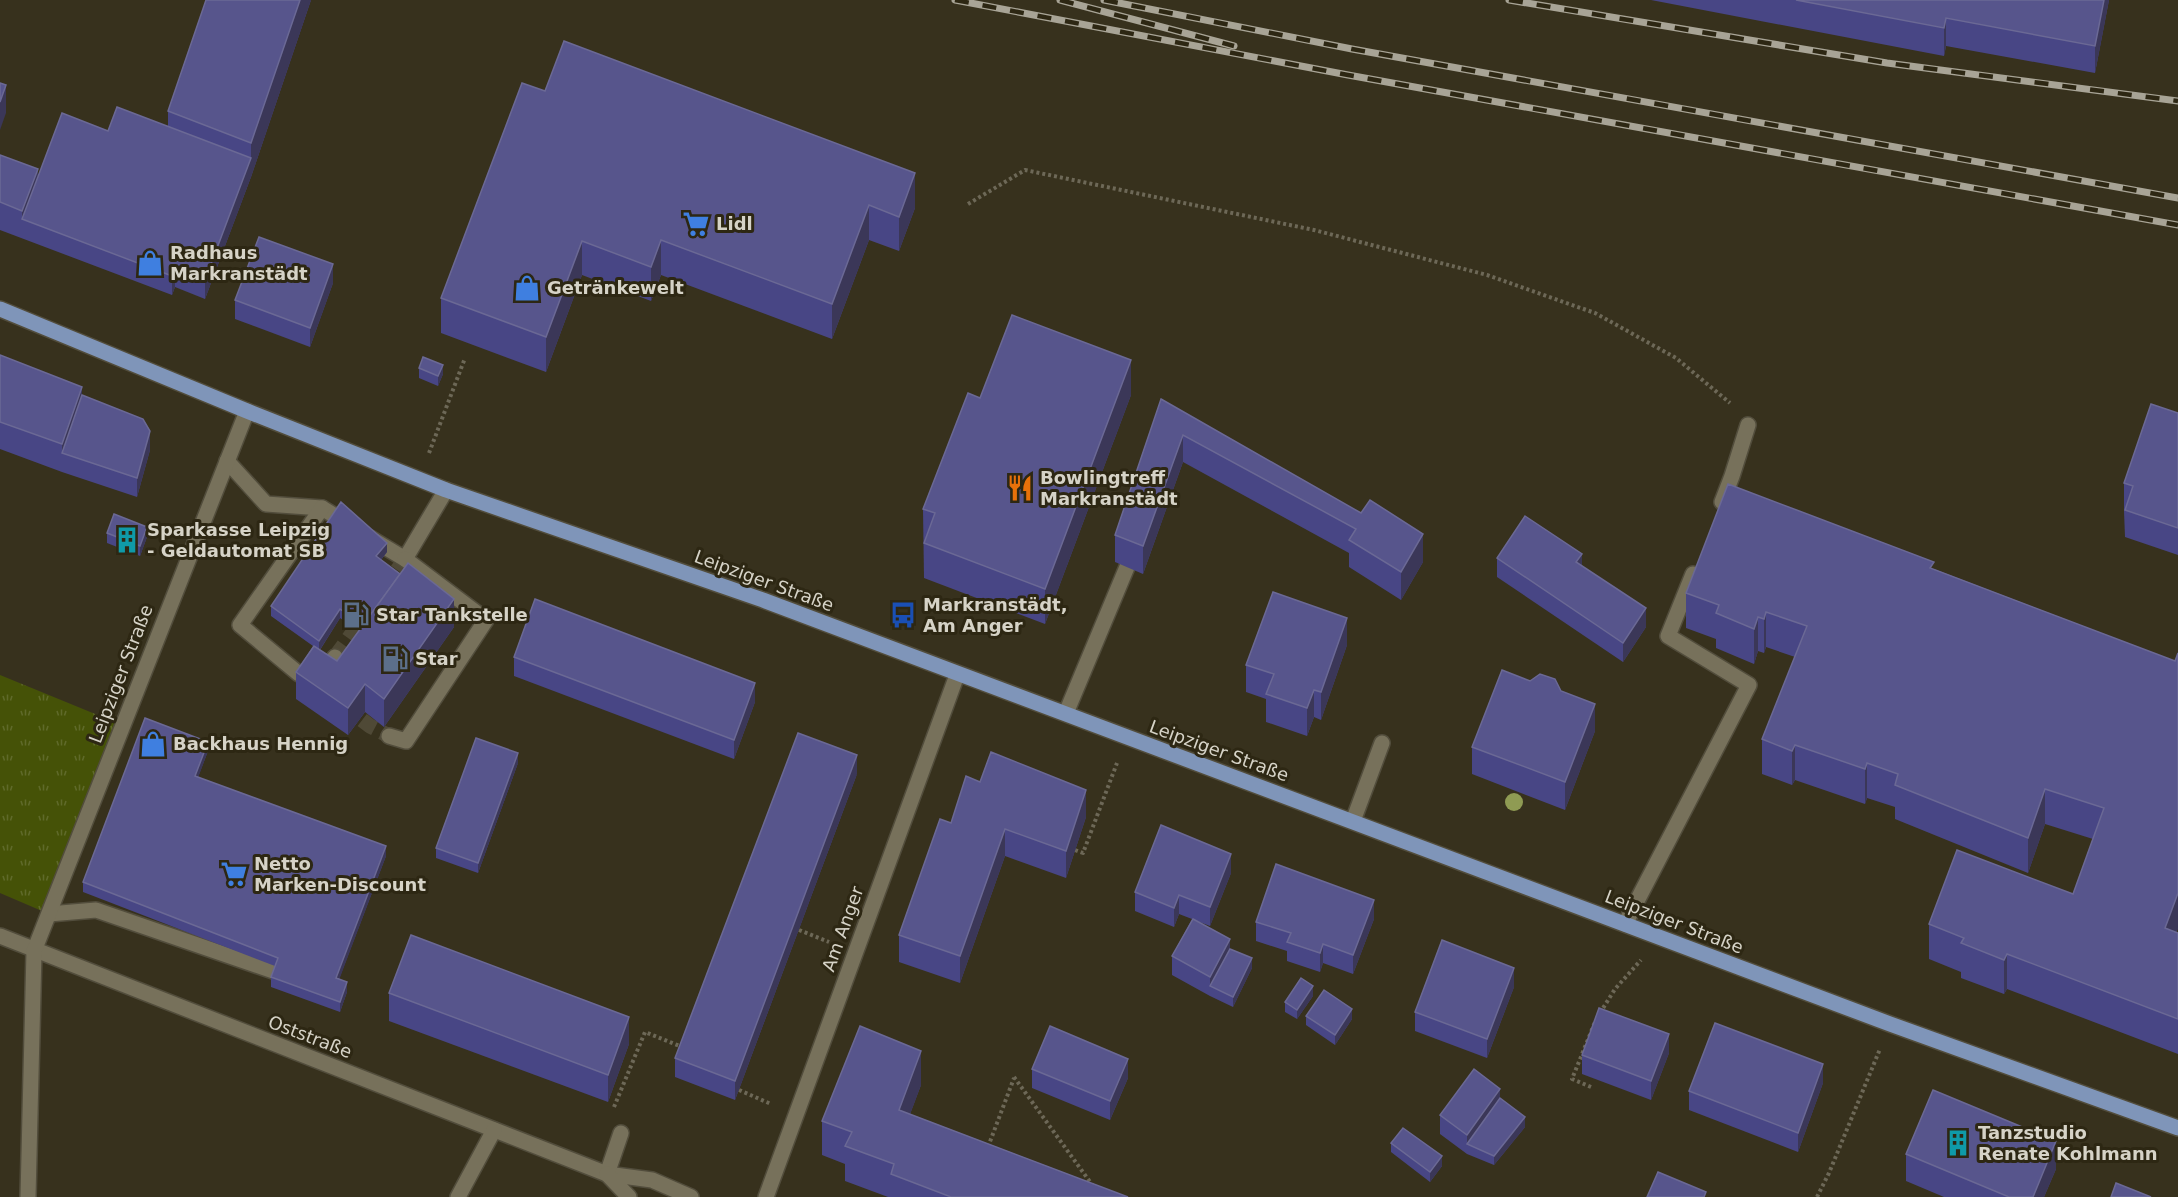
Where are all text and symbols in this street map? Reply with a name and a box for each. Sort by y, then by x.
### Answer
supermarket icon: Lidl [681,209,711,239]
place label: Lidl [716,213,753,234]
place label: Radhaus Markranstädt [170,242,308,284]
shop icon: Radhaus Markranstädt [135,248,165,278]
shop icon: Getränkewelt [512,273,542,303]
place label: Getränkewelt [547,277,684,298]
place label: Bowlingtreff Markranstädt [1040,467,1178,509]
restaurant icon: Bowlingtreff Markranstädt [1005,473,1035,503]
place label: Sparkasse Leipzig - Geldautomat SB [147,519,330,561]
building icon: Sparkasse Leipzig - Geldautomat SB [112,525,142,555]
street label: Leipziger Straße [692,546,837,615]
place label: Markranstädt, Am Anger [923,594,1068,636]
fuel station icon: Star Tankstelle [341,600,371,630]
bus stop icon: Markranstädt, Am Anger [888,600,918,630]
street label: Leipziger Straße [84,602,157,746]
place label: Star Tankstelle [376,604,528,625]
fuel station icon: Star [380,644,410,674]
place label: Star [415,648,458,669]
street label: Leipziger Straße [1147,716,1292,785]
shop icon: Backhaus Hennig [138,729,168,759]
place label: Backhaus Hennig [173,733,348,754]
place label: Netto Marken-Discount [254,853,426,895]
supermarket icon: Netto Marken-Discount [219,859,249,889]
street label: Am Anger [817,883,868,974]
street label: Leipziger Straße [1602,885,1746,958]
street label: Oststraße [265,1011,355,1062]
place label: Tanzstudio Renate Kohlmann [1978,1122,2158,1164]
building icon: Tanzstudio Renate Kohlmann [1943,1128,1973,1158]

